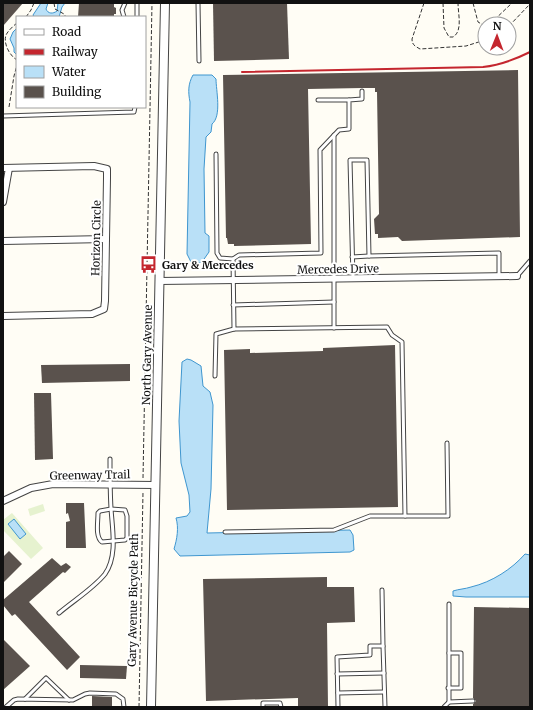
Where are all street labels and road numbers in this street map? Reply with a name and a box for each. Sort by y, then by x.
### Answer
street label: Horizon Circle [88,200,104,276]
street label: Mercedes Drive [297,261,379,277]
street label: North Gary Avenue [139,304,155,405]
street label: Greenway Trail [50,467,131,483]
street label: Gary Avenue Bicycle Path [125,532,141,667]

